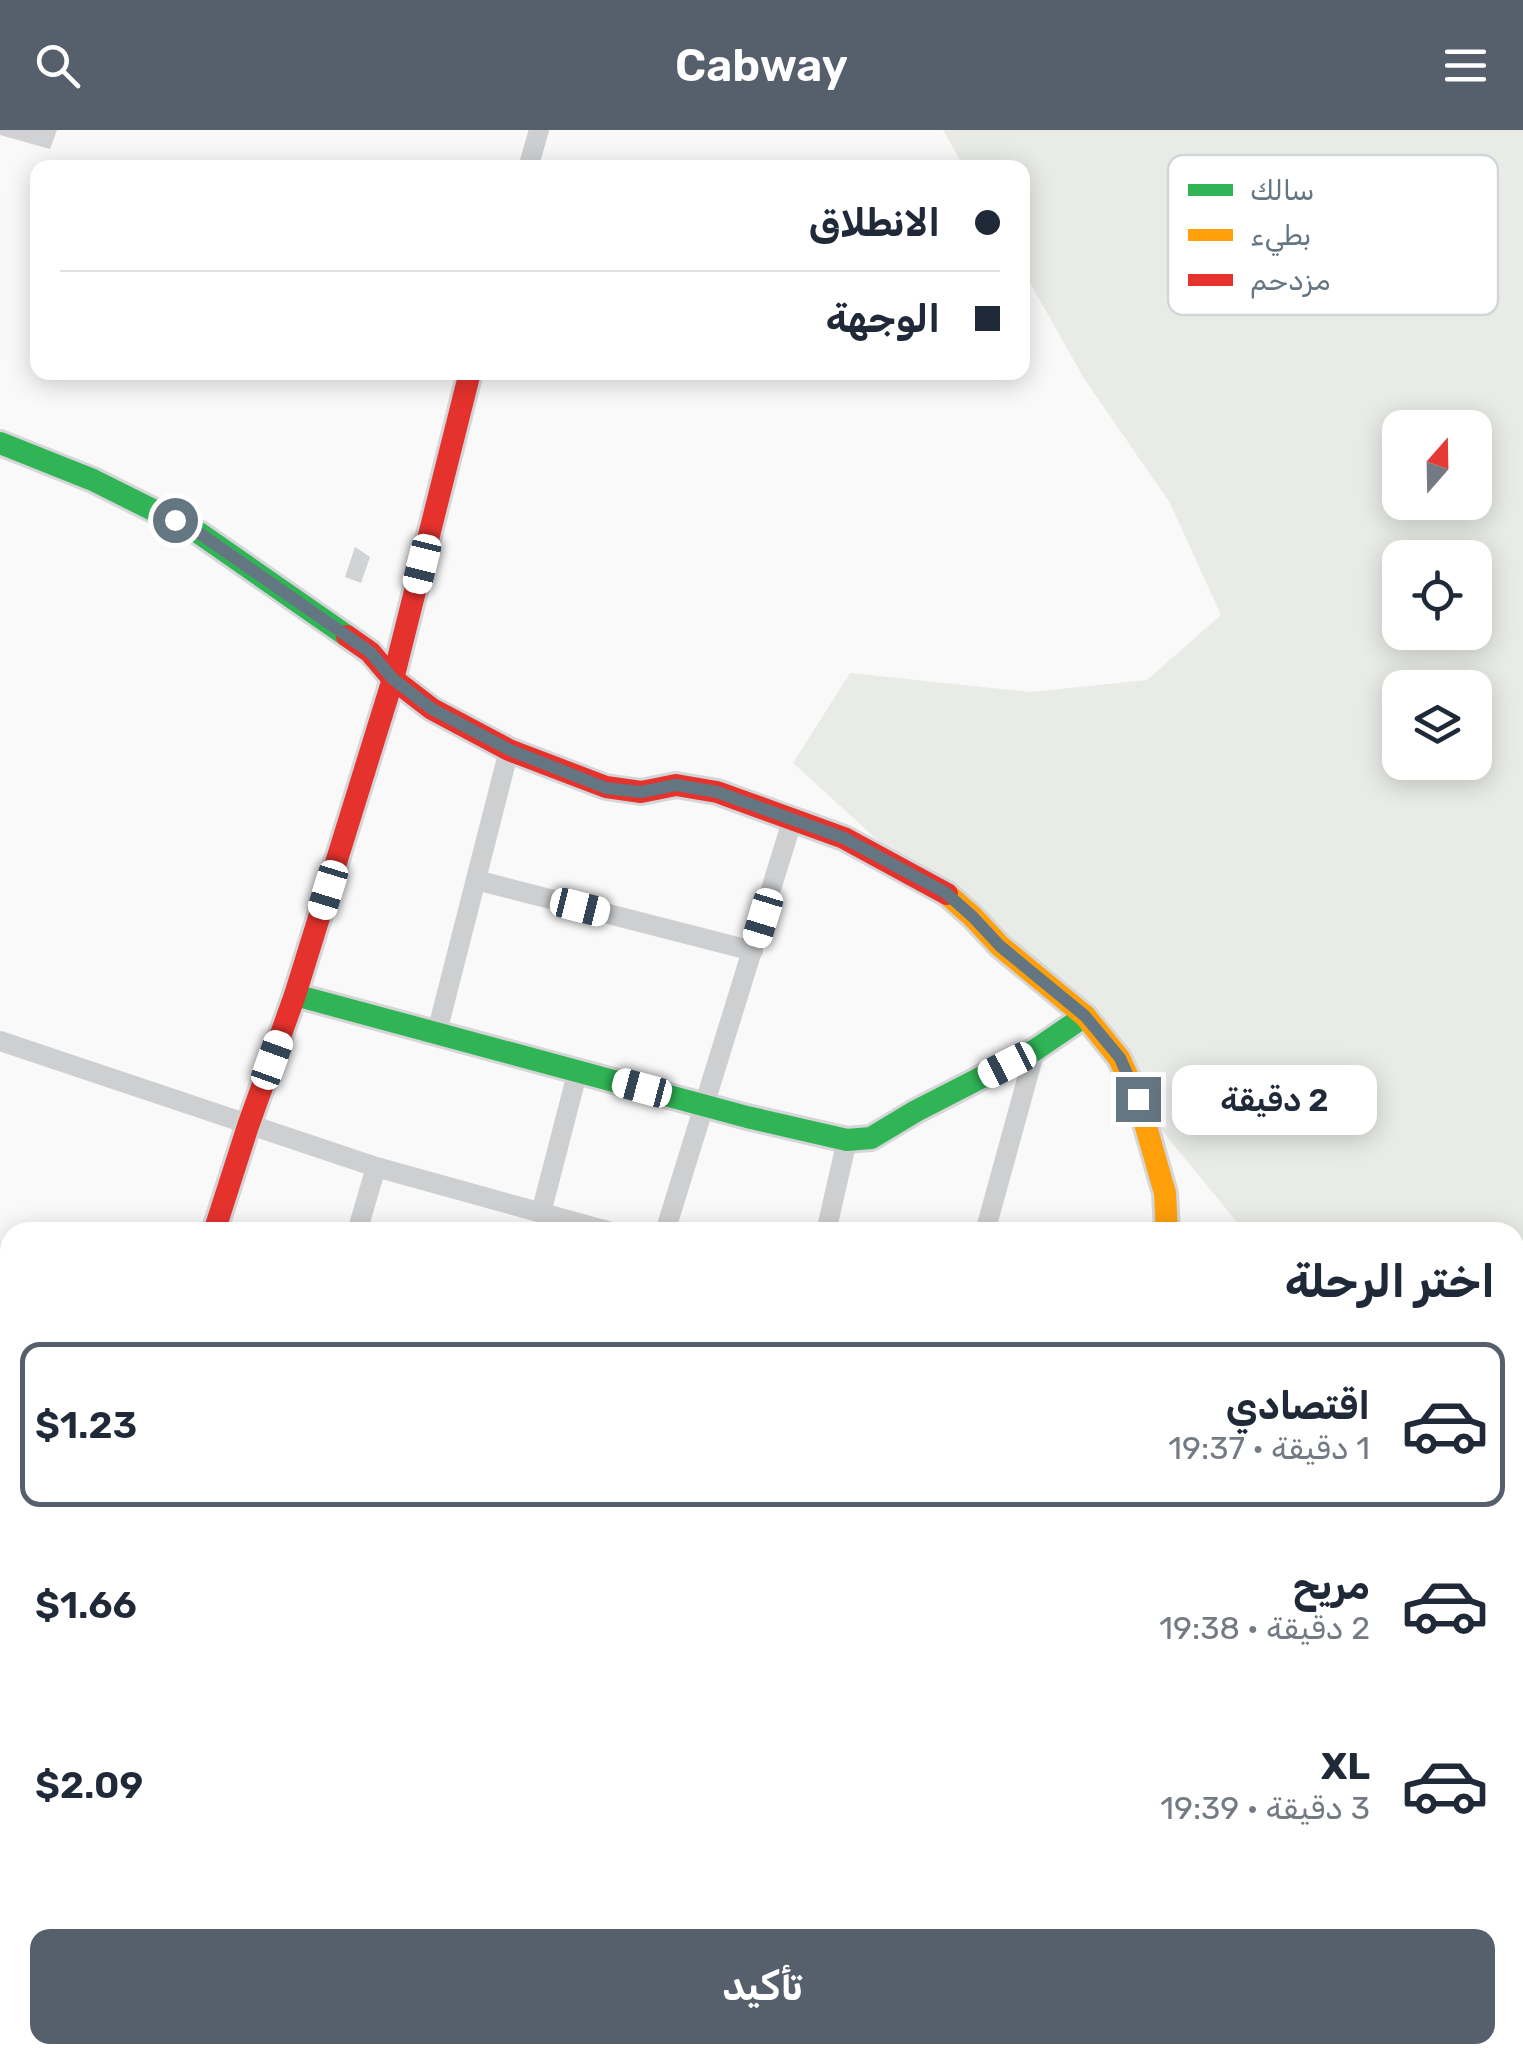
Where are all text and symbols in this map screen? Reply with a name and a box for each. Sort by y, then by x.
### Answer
icon: search [30,38,85,93]
icon: menu [1438,38,1493,93]
text: Cabway [675,39,848,92]
legend [1168,155,1498,315]
text: سالك [1250,174,1314,207]
text: الانطلاق [809,200,940,246]
text: بطيء [1250,219,1311,257]
text: مزدحم [1250,264,1330,299]
text: الوجهة [826,296,940,342]
north arrow [1382,410,1492,520]
map controls [1382,410,1492,780]
route start [153,498,198,543]
car [400,531,444,597]
button: locate [1382,540,1492,650]
button: layers [1382,670,1492,780]
car [305,857,351,923]
car [547,885,613,929]
car [740,885,786,951]
car [248,1027,296,1093]
car [973,1038,1041,1092]
callout: 2 دقيقة [1173,1064,1378,1134]
car [609,1066,675,1110]
route end [1116,1077,1161,1122]
text: 2 دقيقة [1220,1081,1329,1119]
text: اختر الرحلة [1285,1255,1495,1308]
icon: car [1400,1380,1490,1470]
text: اقتصادي [1226,1383,1370,1429]
text: $1.23 [35,1402,137,1448]
text: 1 دقيقة · 19:37 [1168,1429,1370,1467]
icon: car [1400,1560,1490,1650]
text: مريح [1293,1563,1370,1609]
text: $1.66 [35,1582,137,1628]
text: 2 دقيقة · 19:38 [1159,1609,1370,1647]
icon: car [1400,1740,1490,1830]
text: XL [1321,1743,1370,1789]
text: $2.09 [35,1762,143,1808]
text: 3 دقيقة · 19:39 [1160,1789,1370,1827]
button: تأكيد [30,1929,1495,2044]

